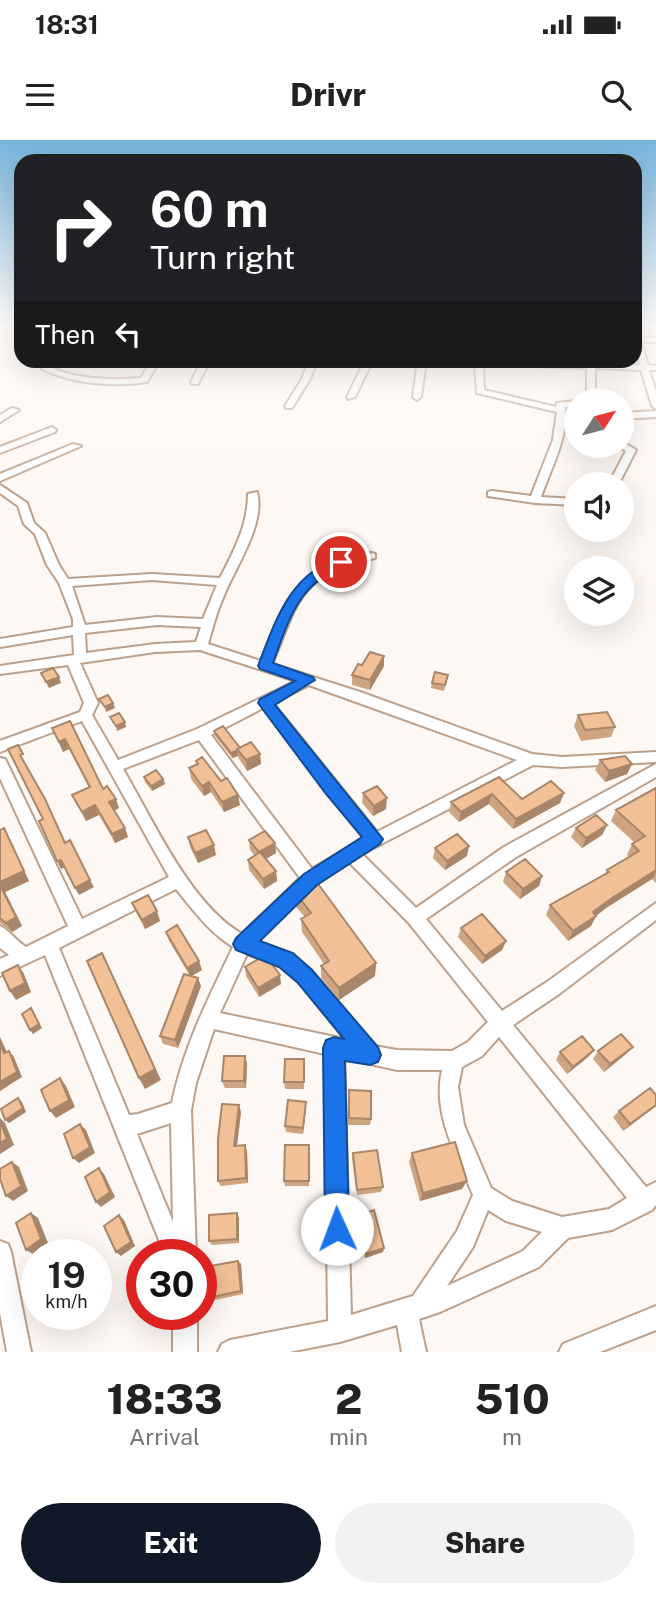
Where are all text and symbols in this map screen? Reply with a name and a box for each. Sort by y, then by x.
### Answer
text: 18:31 [35,9,99,40]
icon: menu [21,76,59,114]
text: Drivr [290,76,366,113]
icon: search [597,76,635,114]
text: 60 m [150,180,269,238]
icon: right [35,182,126,273]
text: Turn right [150,239,295,276]
icon: left [109,315,147,353]
text: Then [35,319,95,350]
north arrow [564,388,634,458]
map controls [564,388,634,626]
button: sound [564,472,634,542]
pin [311,532,371,592]
icon: arrive [322,543,360,581]
button: layers [564,556,634,626]
position arrow [300,1192,374,1266]
speed limit sign: 30 [126,1239,217,1330]
text: 19 [47,1255,86,1296]
text: km/h [45,1291,88,1312]
text: 18:33 [106,1374,223,1423]
text: 2 [335,1374,362,1423]
text: 510 [474,1374,550,1423]
text: Arrival [129,1423,200,1450]
text: min [329,1423,368,1450]
text: m [502,1423,522,1450]
button: Exit [21,1503,321,1583]
button: Share [335,1503,635,1583]

